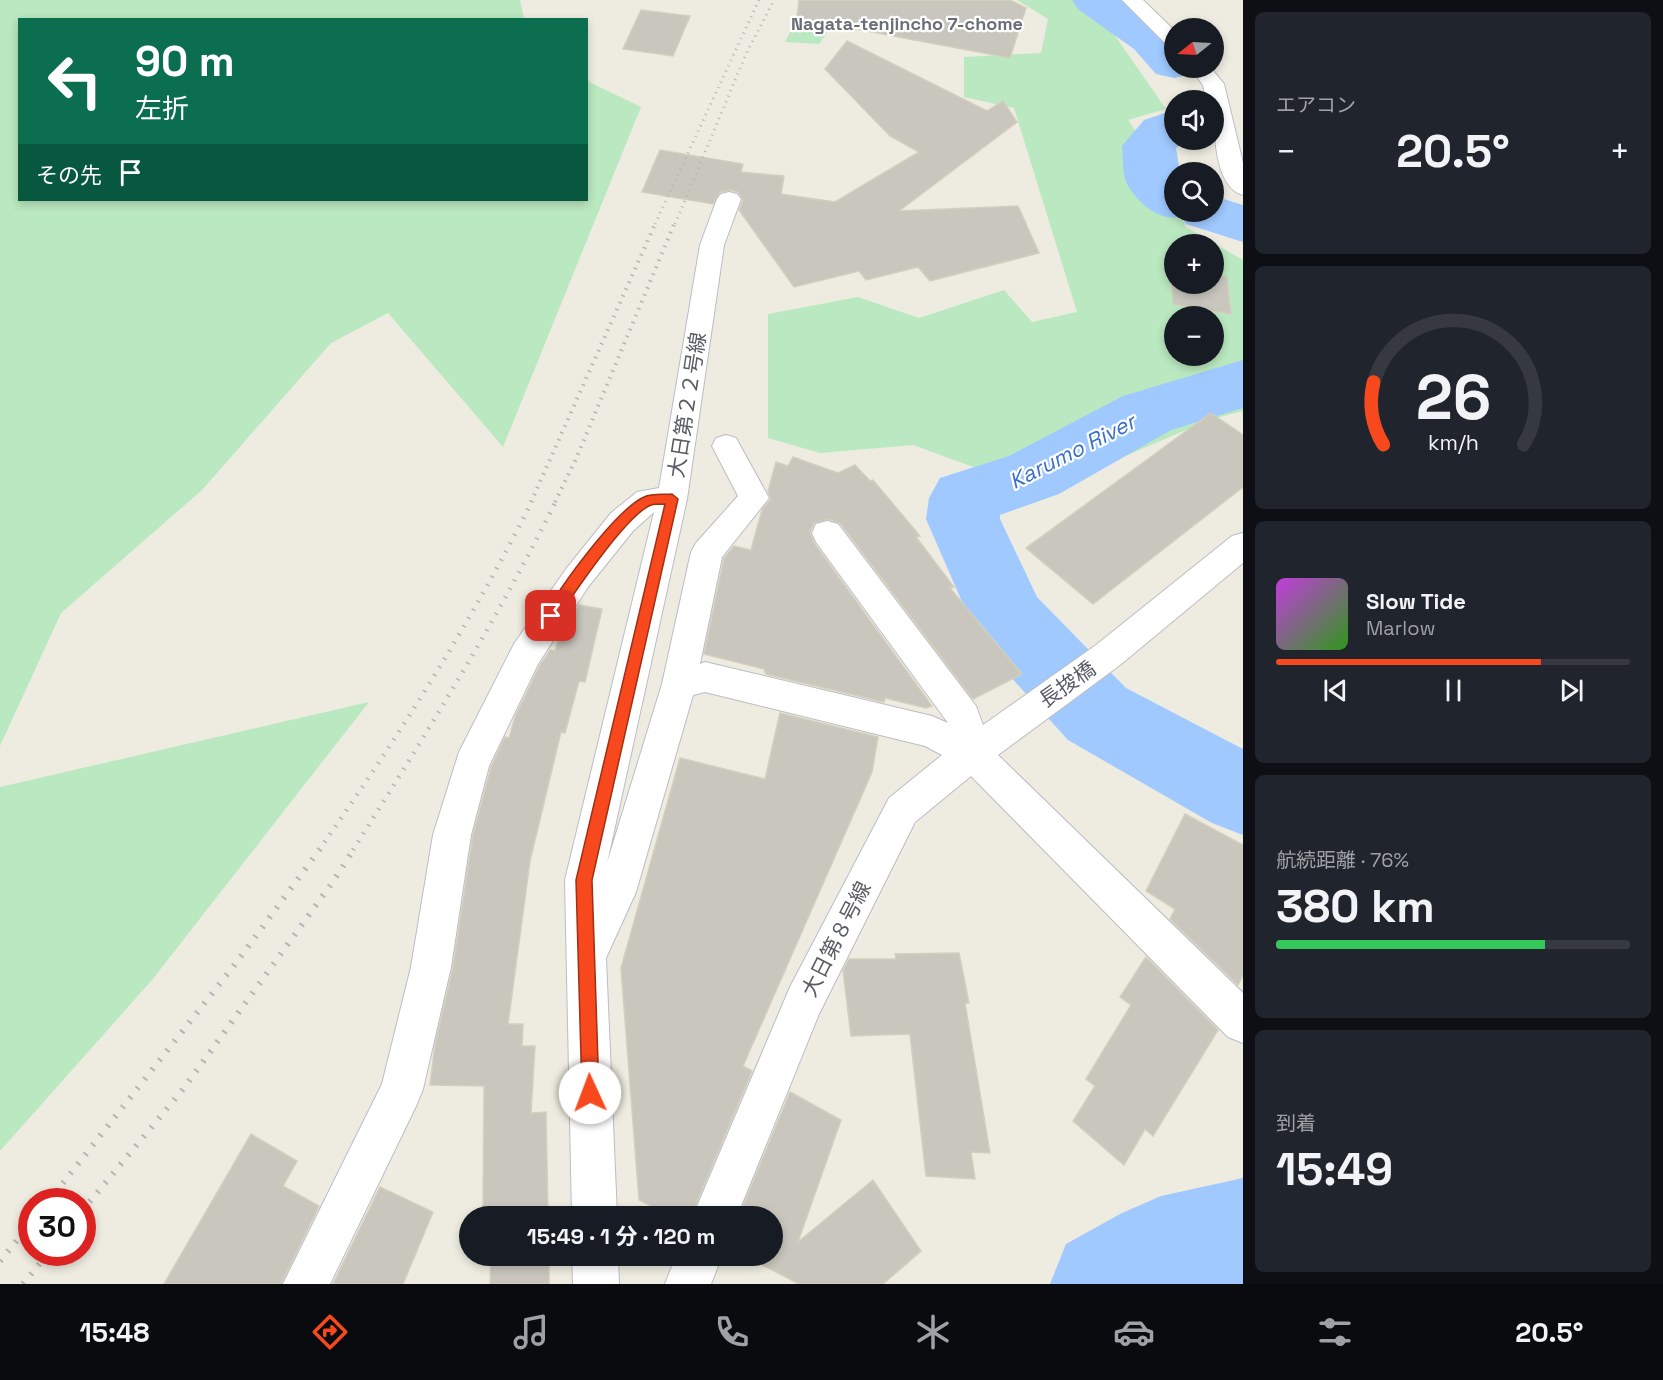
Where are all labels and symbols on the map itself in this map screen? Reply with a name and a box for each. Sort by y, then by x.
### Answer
district label: Nagata-tenjincho 7-chome [791,12,1023,35]
north arrow [1164,18,1224,78]
street label: 大日第２２号線 [662,330,712,480]
water label: Karumo River [1004,406,1142,495]
pin [525,590,576,641]
street label: 長捘橋 [1033,655,1101,713]
street label: 大日第８号線 [795,877,877,1001]
position arrow [558,1061,622,1125]
speed limit sign: 30 [18,1188,96,1266]

